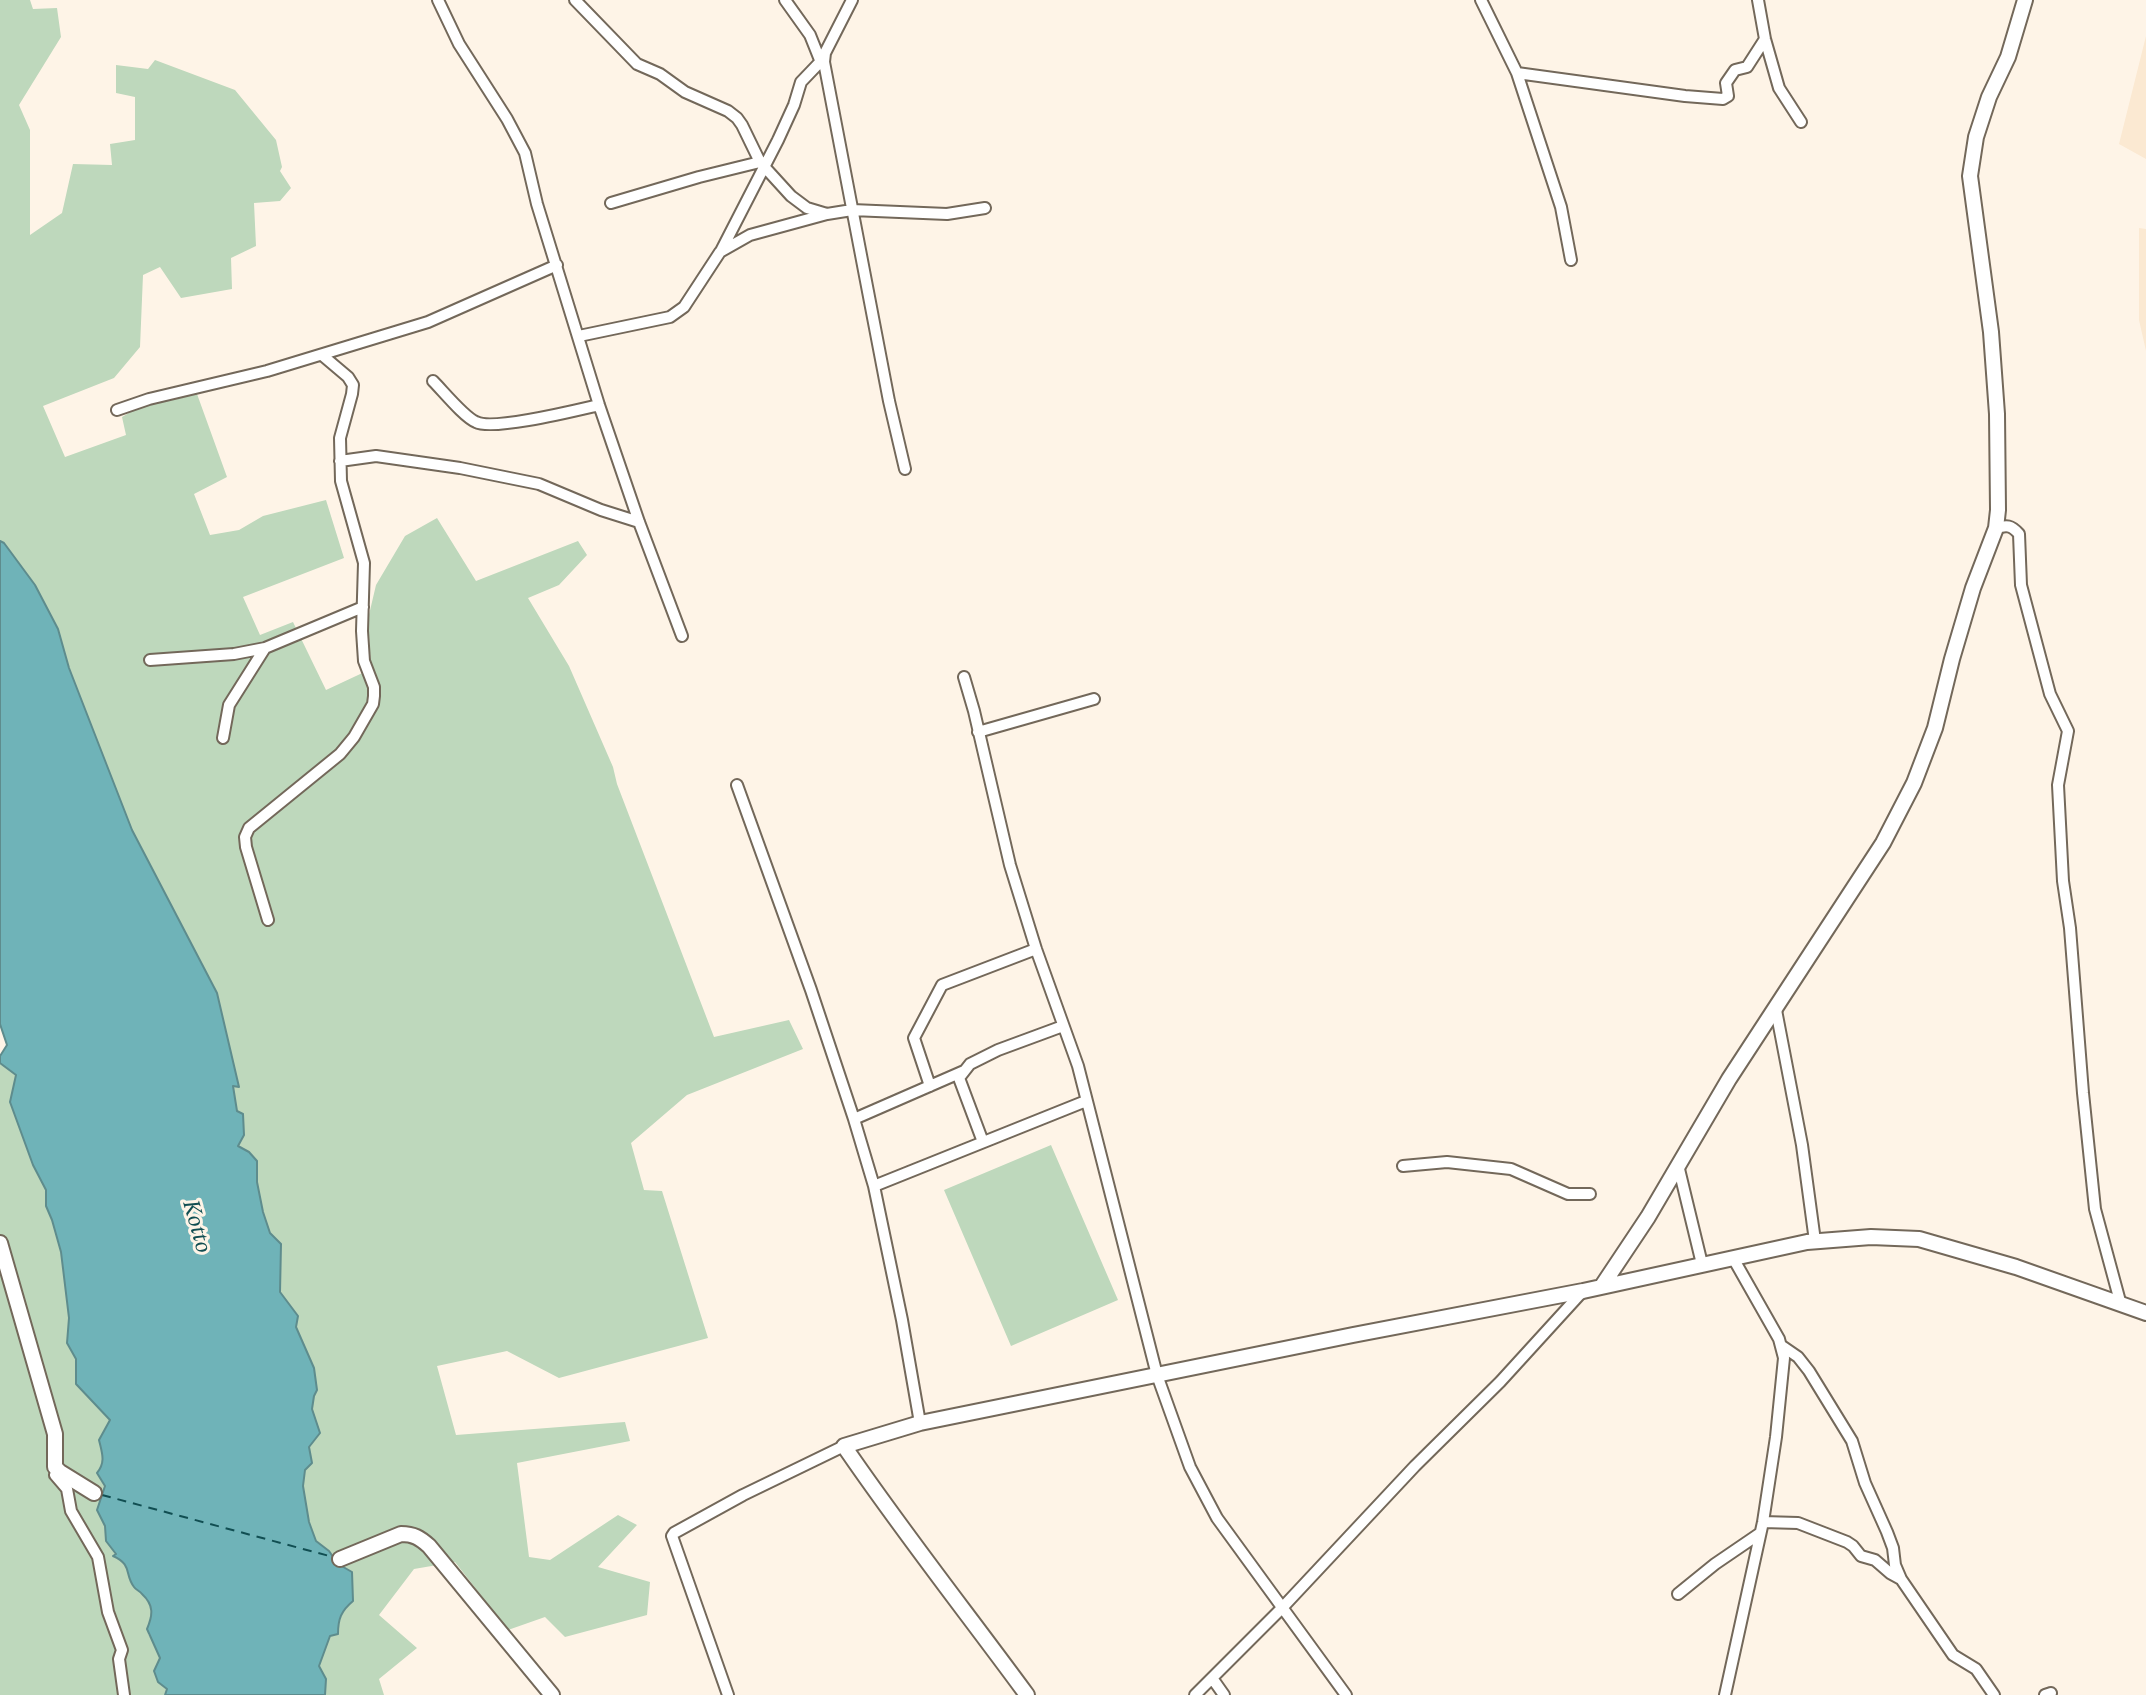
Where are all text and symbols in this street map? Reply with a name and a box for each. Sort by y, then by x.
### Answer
water label: Kotto [174,1197,216,1257]

